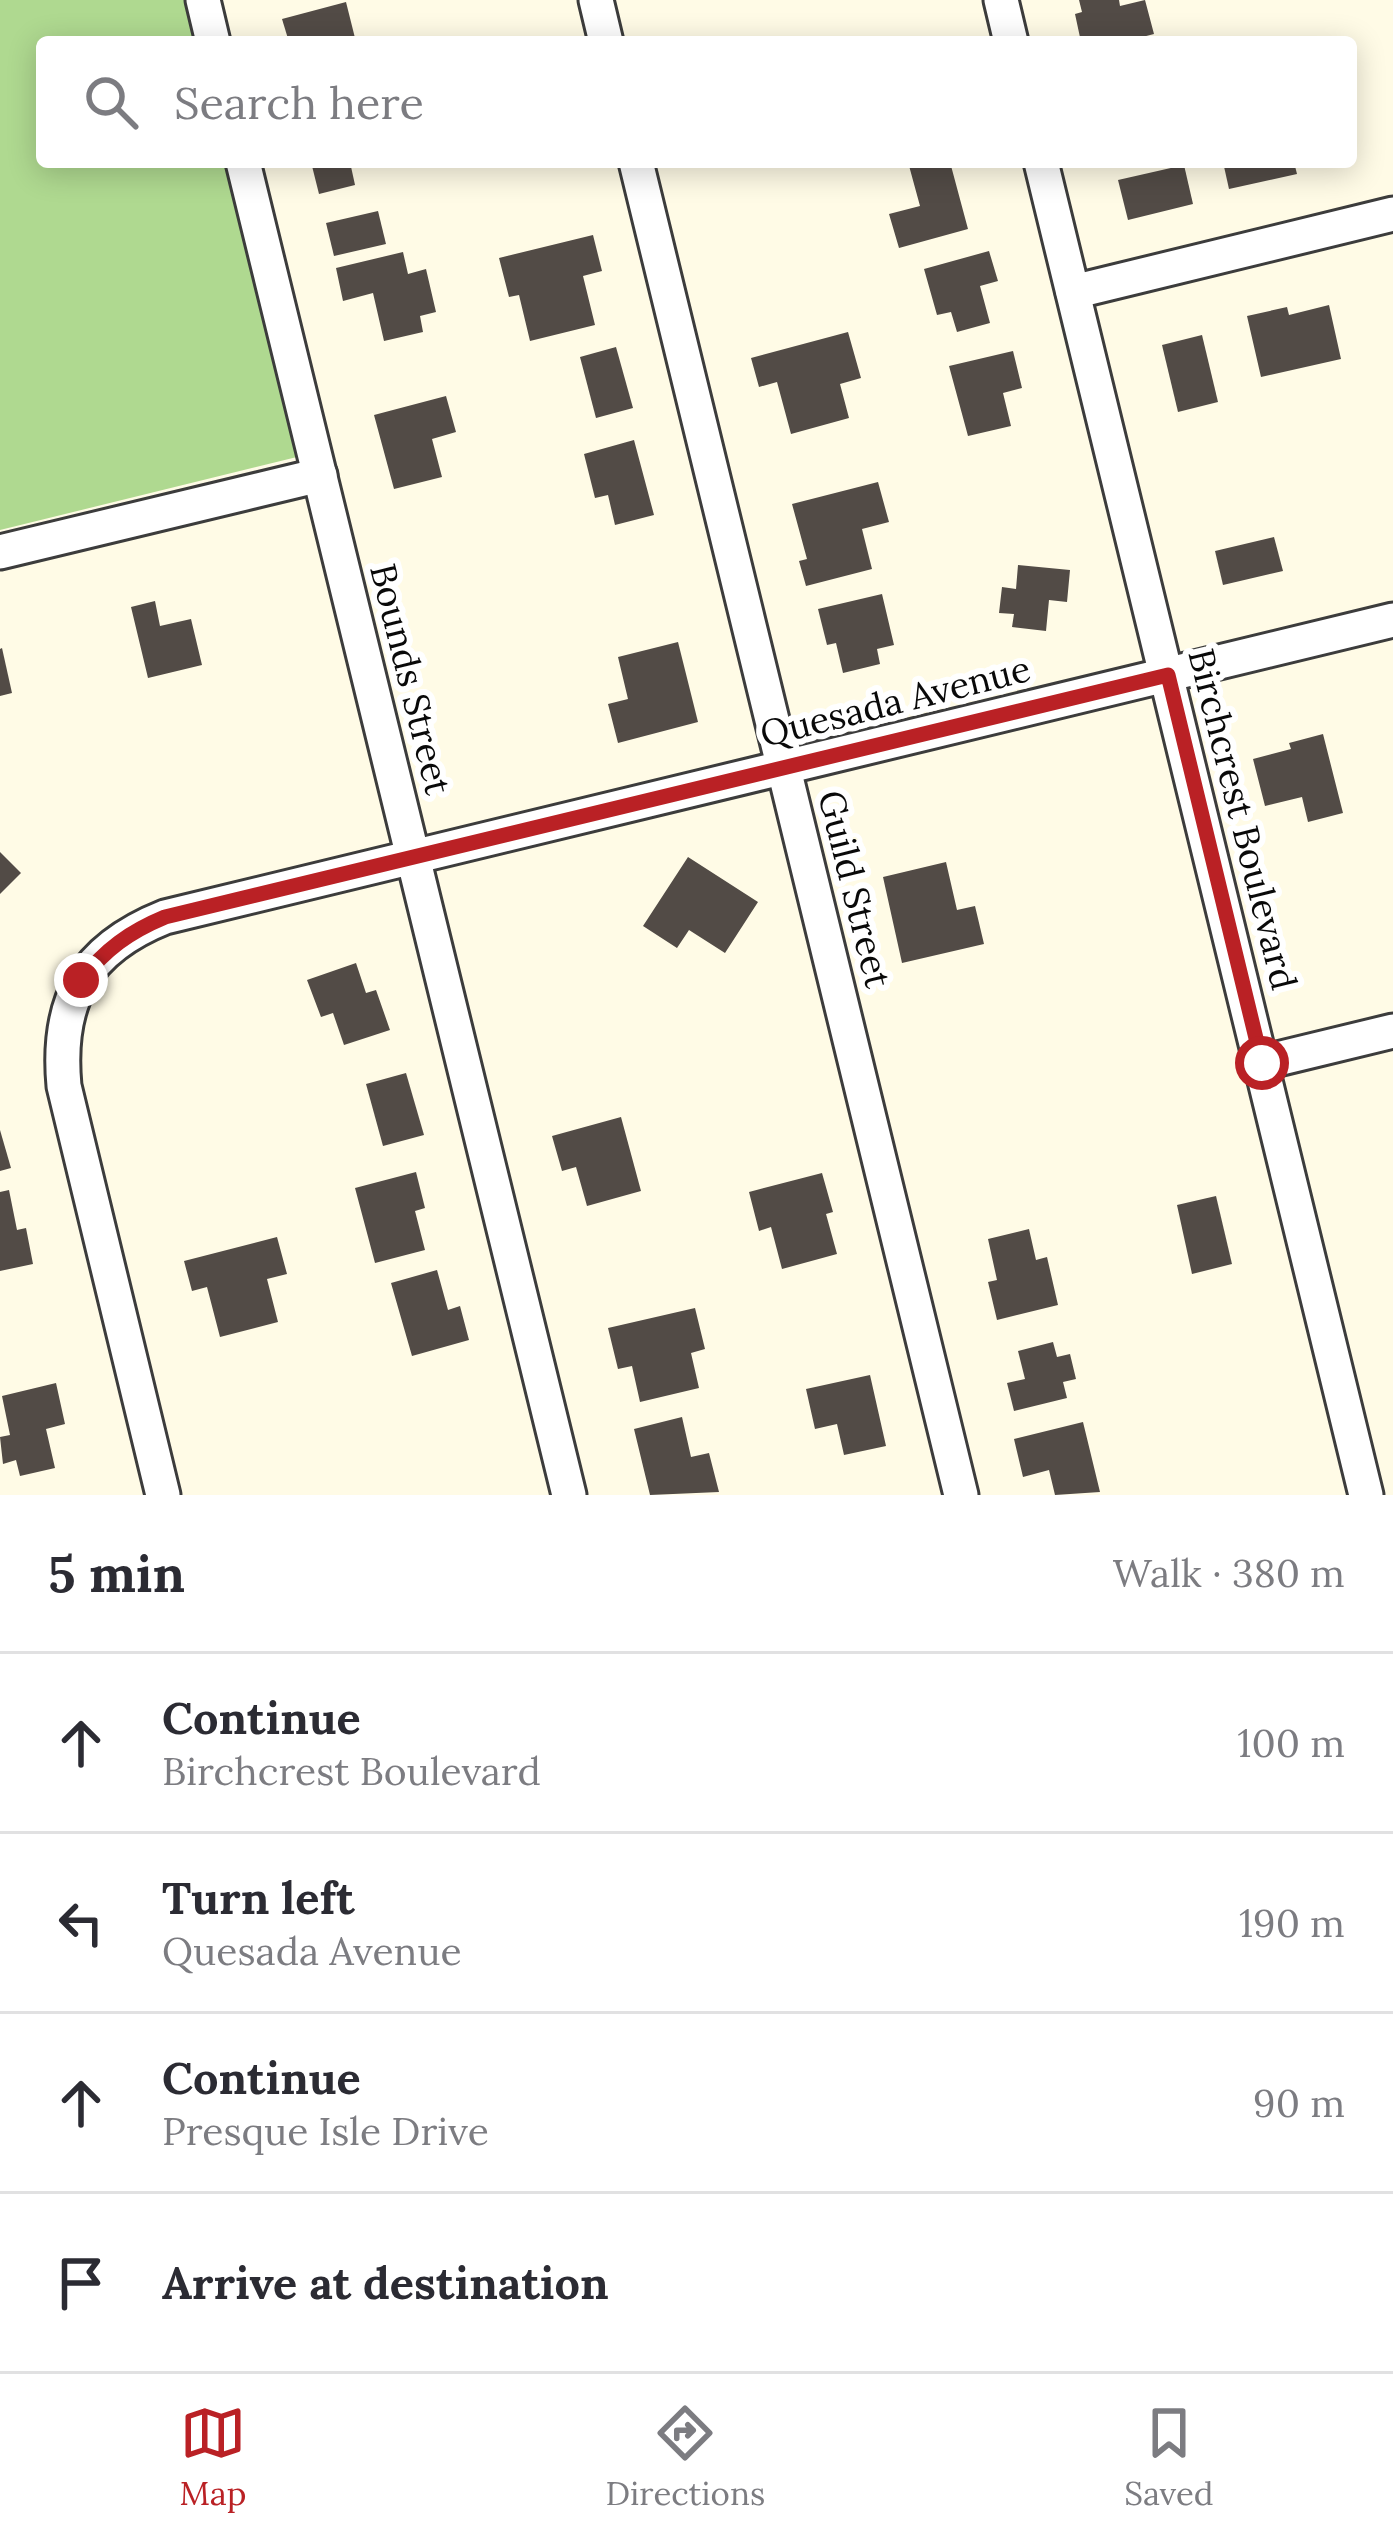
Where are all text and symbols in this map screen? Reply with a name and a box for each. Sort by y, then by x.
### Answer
search box [36,36,1357,168]
icon: search [78,69,144,135]
text: Search here [174,74,424,131]
street label: Bounds Street [360,559,462,799]
street label: Birchcrest Boulevard [1178,644,1308,994]
street label: Quesada Avenue [755,645,1035,757]
street label: Guild Street [808,786,902,993]
route end [54,953,108,1007]
route start [1235,1036,1289,1090]
text: 5 min [48,1541,185,1606]
text: Walk · 380 m [1113,1548,1345,1598]
text: Continue [162,1689,361,1746]
icon: ahead [48,1710,114,1776]
text: 100 m [1237,1718,1345,1768]
text: Birchcrest Boulevard [162,1746,541,1796]
text: Turn left [162,1869,355,1926]
icon: left [48,1890,114,1956]
text: 190 m [1239,1898,1345,1948]
text: Quesada Avenue [162,1926,462,1976]
text: Continue [162,2049,361,2106]
icon: ahead [48,2070,114,2136]
text: 90 m [1253,2078,1345,2128]
text: Presque Isle Drive [162,2106,489,2156]
icon: arrive [48,2250,114,2316]
text: Arrive at destination [162,2254,609,2311]
tab: Map [179,2400,247,2514]
tab: Directions [606,2400,765,2514]
tab: Saved [1124,2400,1213,2514]

